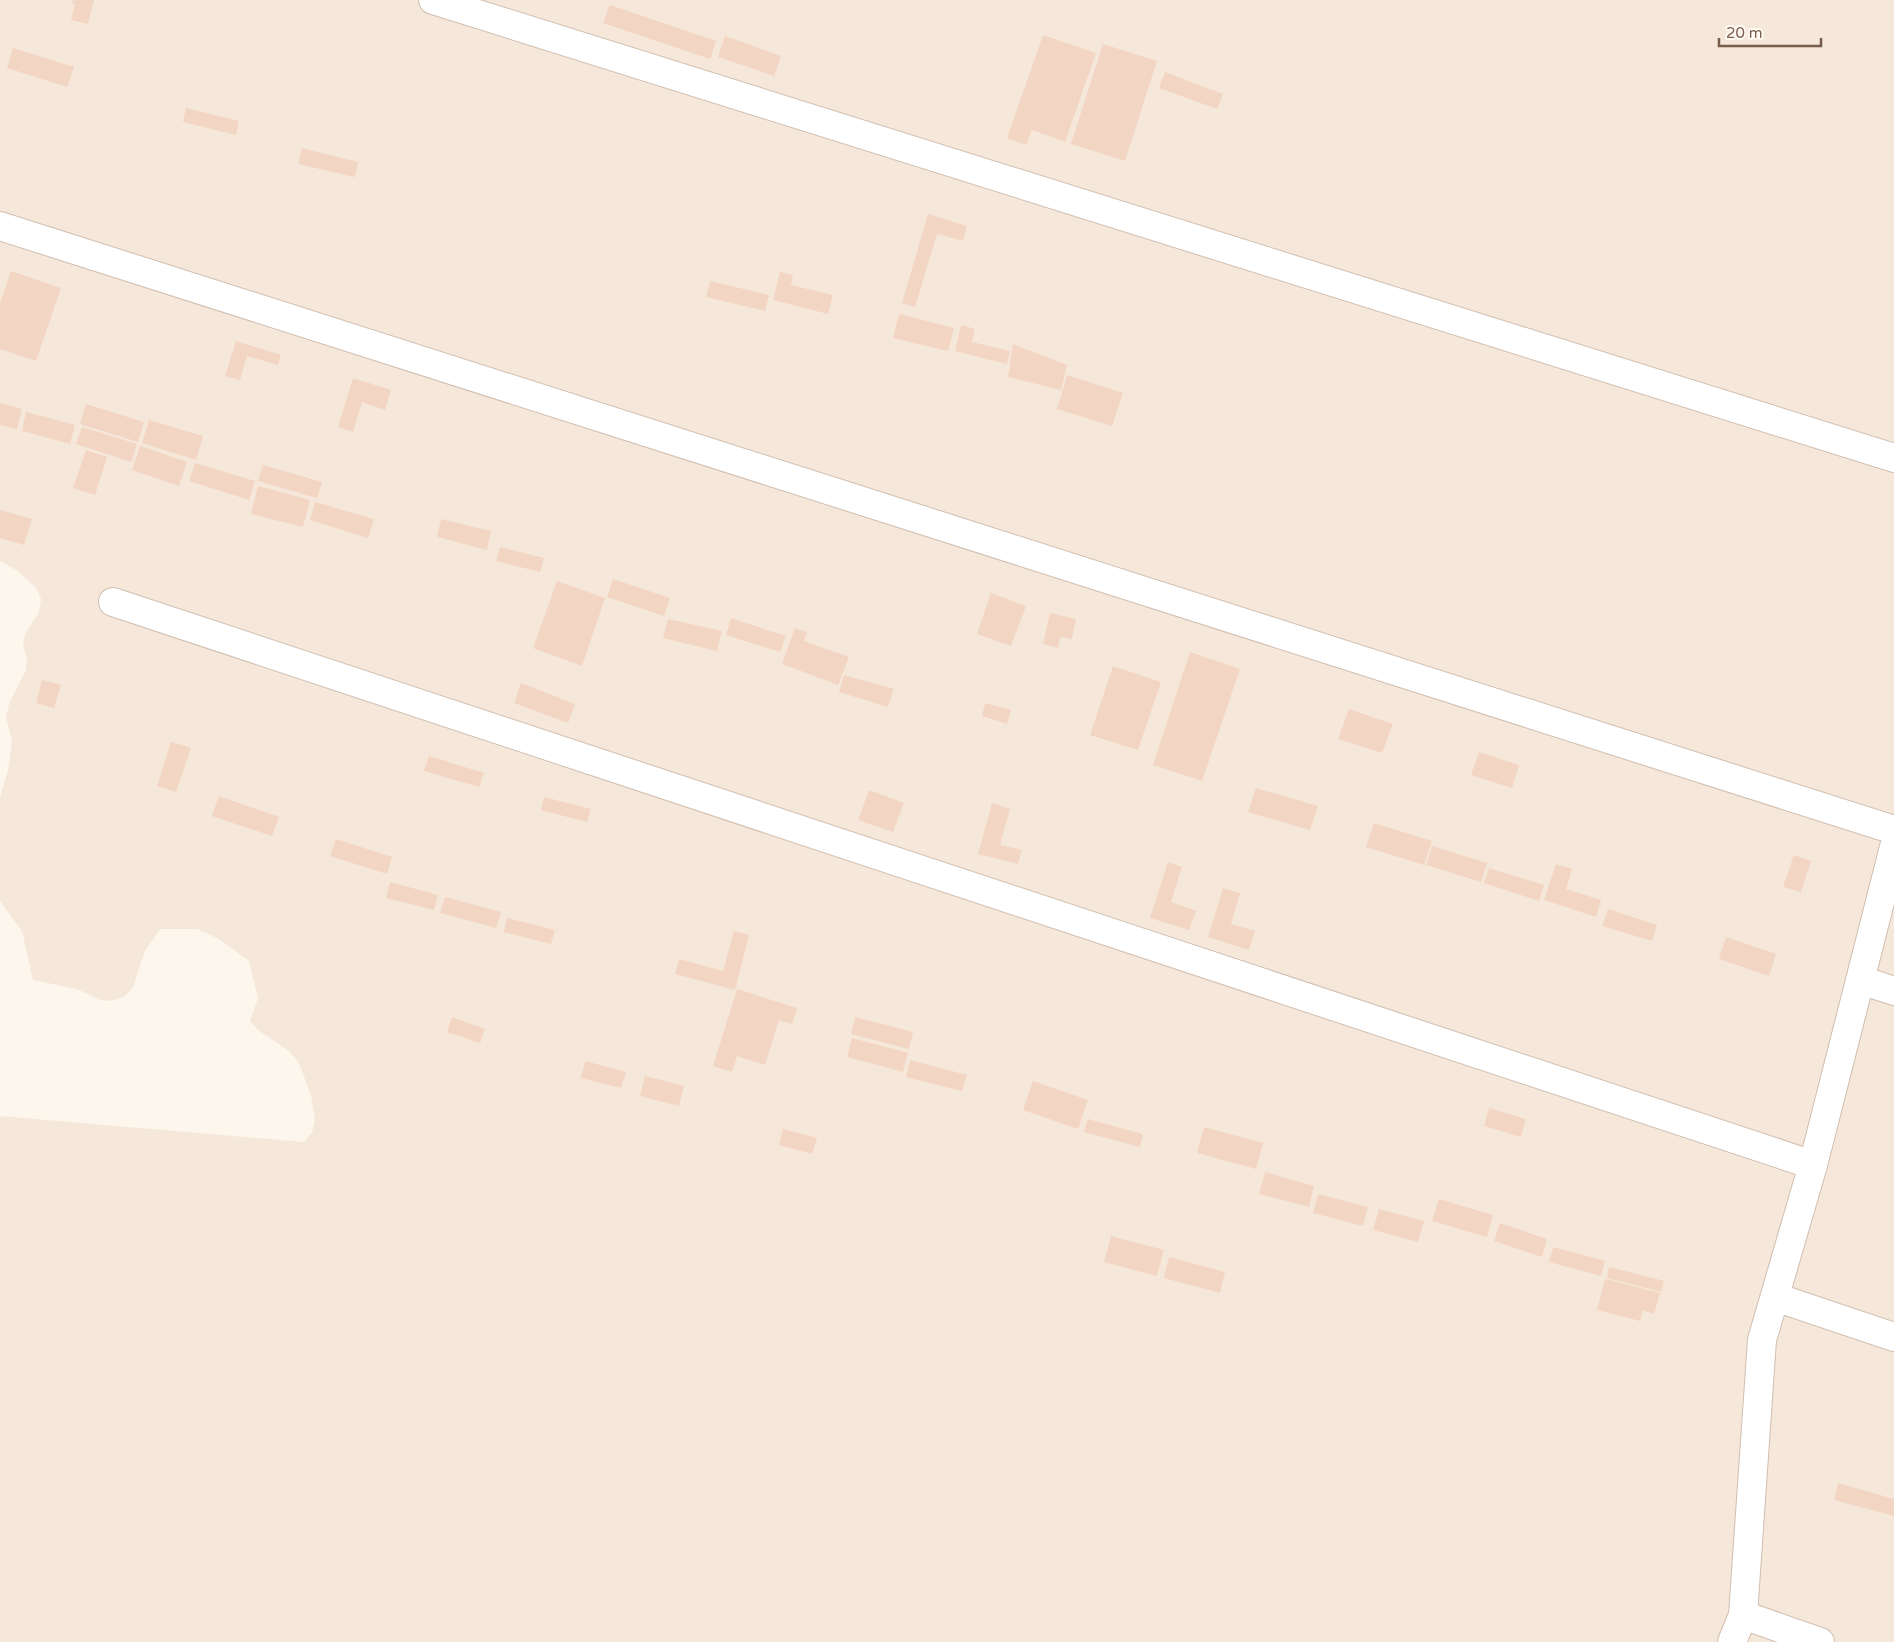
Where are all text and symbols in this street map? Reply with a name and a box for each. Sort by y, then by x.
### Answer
scale bar [1719,15,1822,47]
text: 20 m [1726,24,1763,42]

